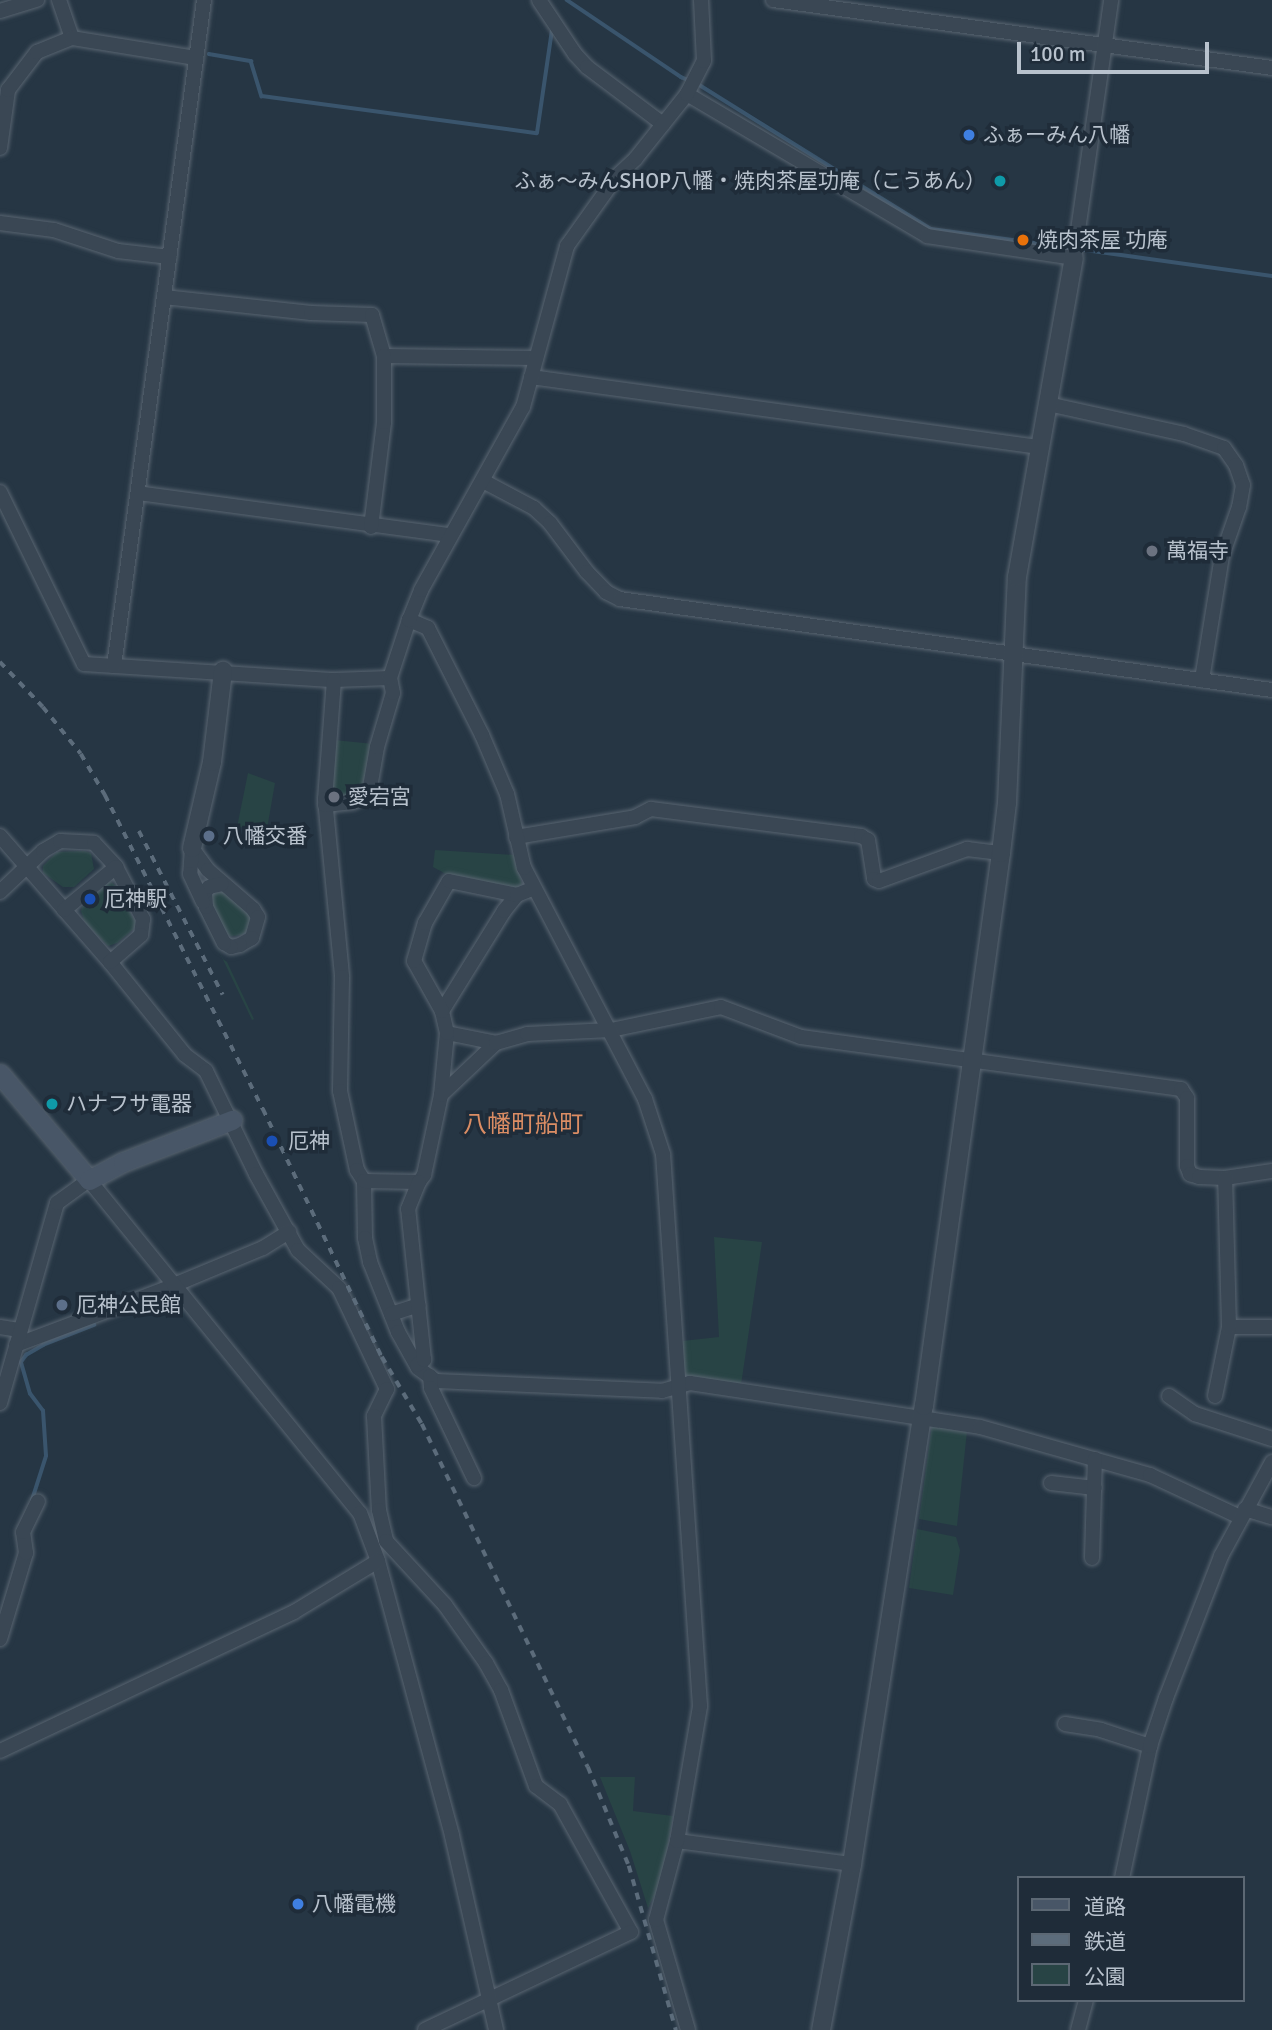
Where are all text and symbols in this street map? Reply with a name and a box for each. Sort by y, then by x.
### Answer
scale bar [1020,28,1212,72]
text: 100 m [1030,41,1085,67]
place label: ふぁーみん八幡 [983,122,1130,148]
marker: ふぁーみん八幡 [961,127,977,143]
place label: ふぁ～みんSHOP八幡・焼肉茶屋功庵（こうあん） [514,168,986,194]
marker: ふぁ～みんSHOP八幡・焼肉茶屋功庵（こうあん） [992,173,1008,189]
place label: 焼肉茶屋 功庵 [1037,227,1168,253]
marker: 焼肉茶屋 功庵 [1015,232,1031,248]
place label: 萬福寺 [1166,538,1229,564]
marker: 萬福寺 [1144,543,1160,559]
place label: 愛宕宮 [348,784,411,810]
marker: 愛宕宮 [326,789,342,805]
place label: 八幡交番 [223,823,307,849]
marker: 八幡交番 [201,828,217,844]
place label: 厄神駅 [104,886,167,912]
marker: 厄神駅 [82,891,98,907]
place label: ハナフサ電器 [66,1091,192,1117]
marker: ハナフサ電器 [44,1096,60,1112]
district label: 八幡町船町 [463,1111,583,1139]
place label: 厄神 [288,1128,330,1154]
marker: 厄神 [262,1131,282,1151]
place label: 厄神公民館 [76,1292,181,1318]
marker: 厄神公民館 [54,1297,70,1313]
legend [1016,1876,1244,2002]
place label: 八幡電機 [312,1891,396,1917]
text: 道路 [1084,1894,1126,1920]
marker: 八幡電機 [290,1896,306,1912]
text: 鉄道 [1084,1929,1126,1955]
text: 公園 [1084,1964,1126,1990]

